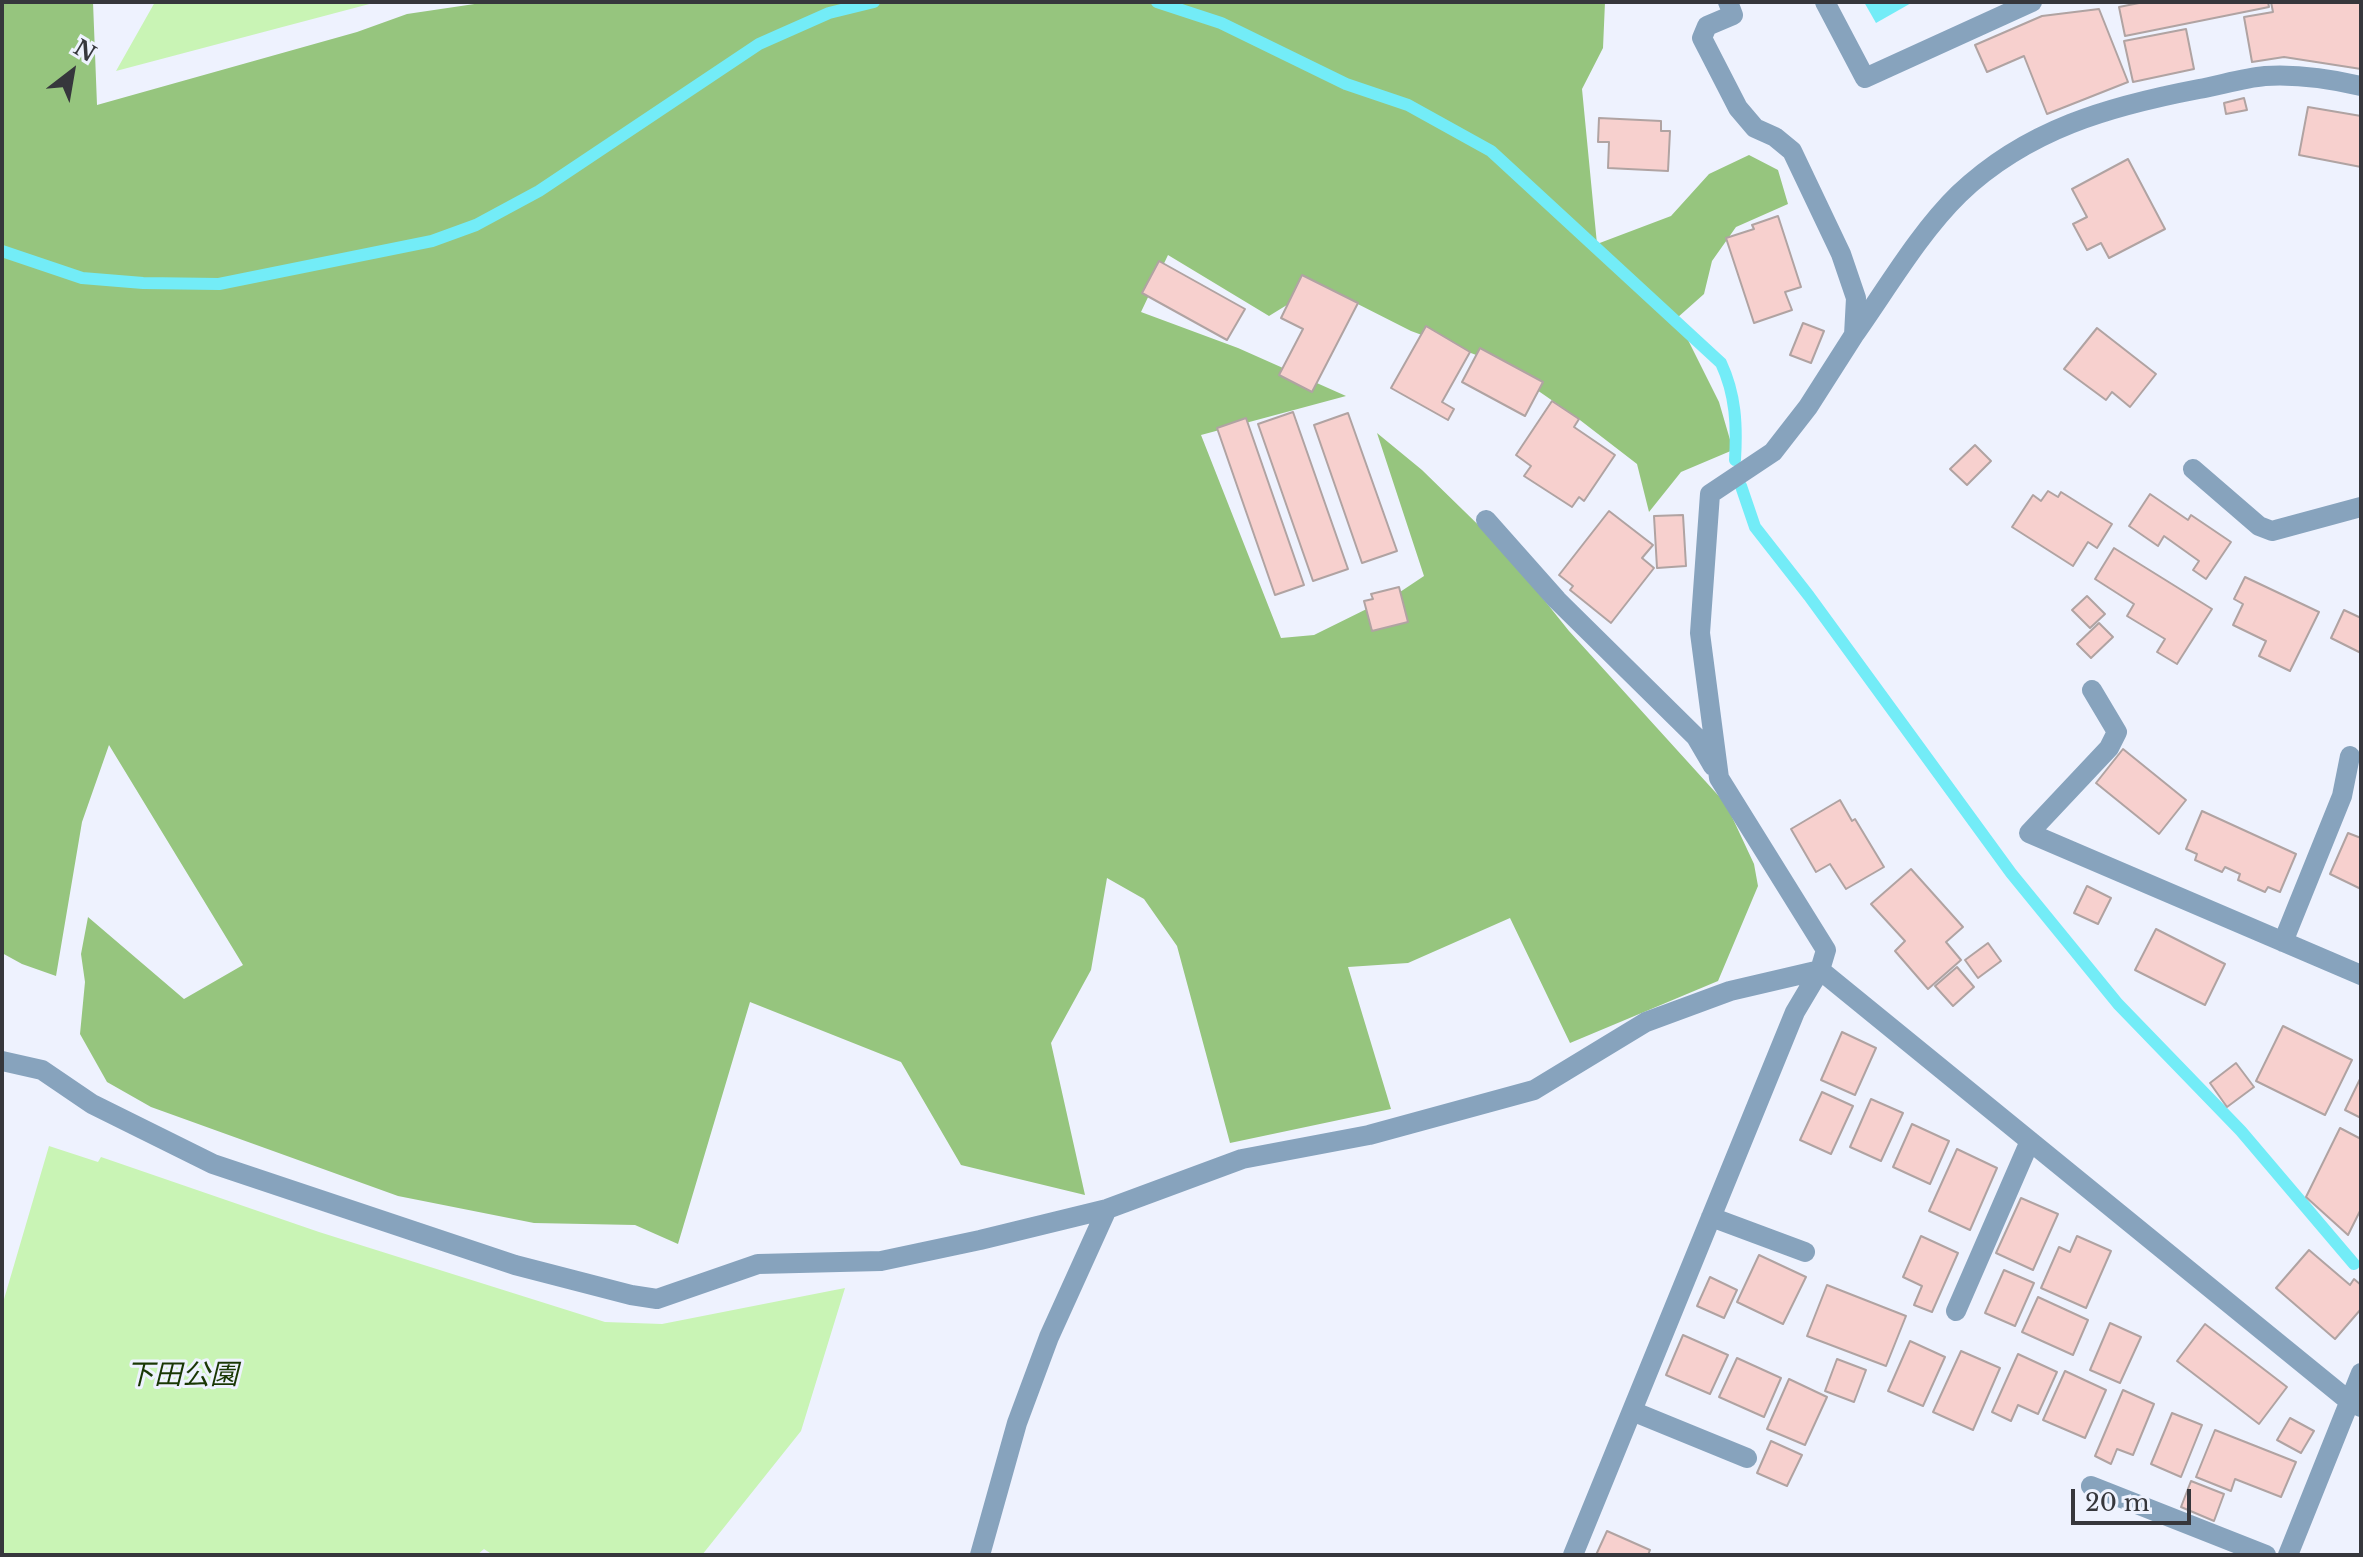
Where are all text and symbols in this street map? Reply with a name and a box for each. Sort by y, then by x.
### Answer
north arrow [32,32,112,112]
text: N [69,34,100,68]
park label: 下田公園 [126,1359,238,1393]
scale bar [2075,1473,2195,1523]
text: 20 m [2085,1488,2150,1517]

